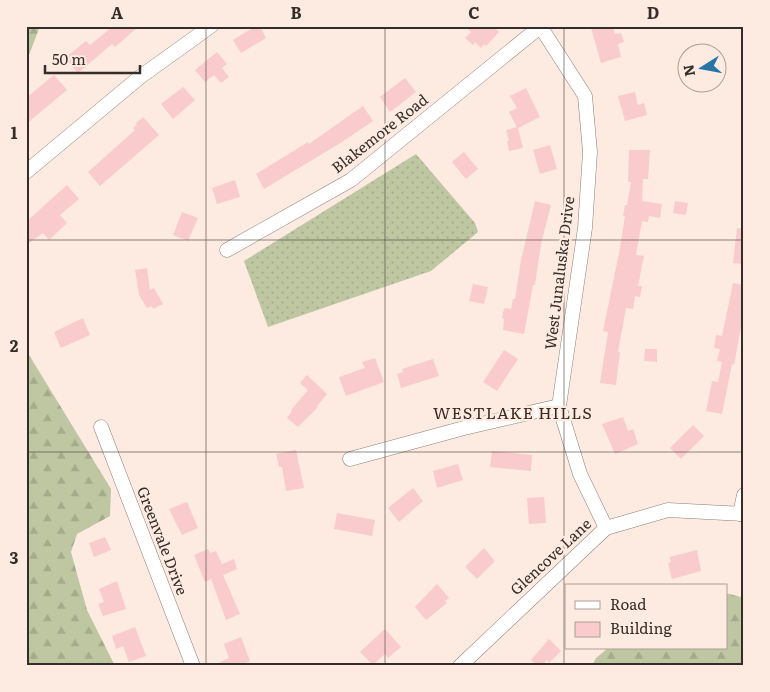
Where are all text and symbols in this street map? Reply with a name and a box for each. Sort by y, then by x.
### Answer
text: A [111,0,123,24]
text: B [290,0,302,24]
text: C [468,0,480,24]
text: D [647,0,659,24]
scale bar [45,42,140,74]
north arrow [678,42,728,92]
text: 50 m [52,47,86,70]
text: N [677,63,699,78]
street label: Blakemore Road [326,88,432,178]
text: 1 [11,120,18,144]
street label: West Junaluska Drive [538,195,579,351]
text: 2 [10,333,19,357]
district label: WESTLAKE HILLS [433,400,593,424]
street label: Greenvale Drive [132,483,195,598]
street label: Glencove Lane [504,512,596,600]
text: 3 [10,545,19,569]
legend [565,584,728,650]
text: Road [610,592,646,615]
text: Building [610,616,672,639]

